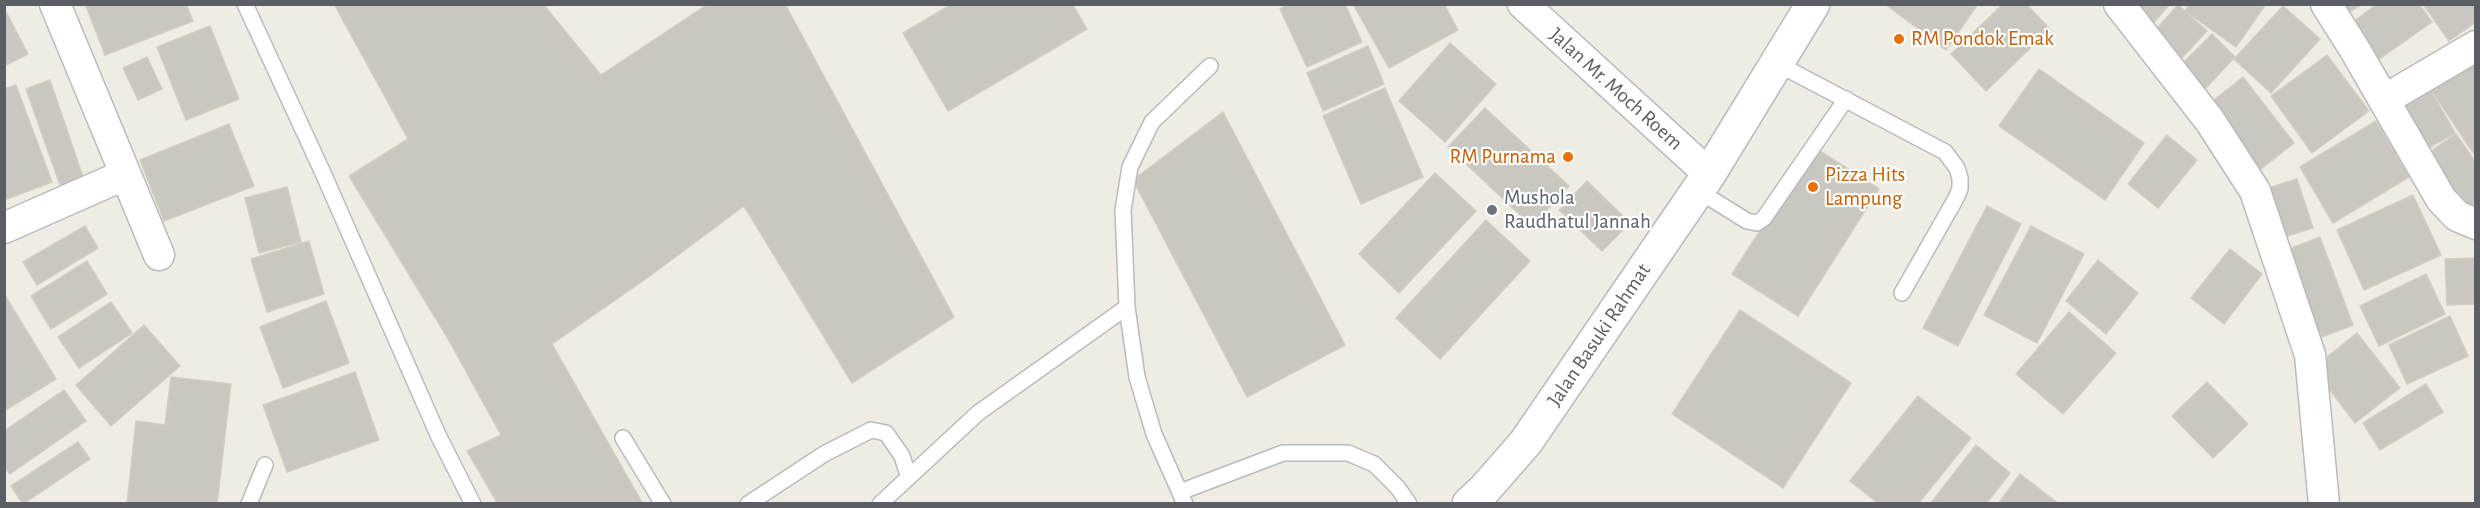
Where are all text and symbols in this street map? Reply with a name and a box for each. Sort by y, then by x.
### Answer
street label: Jalan Mr. Moch Roem [1544,22,1688,156]
place label: RM Pondok Emak [1911,26,2054,52]
marker: RM Pondok Emak [1892,32,1906,46]
place label: RM Purnama [1450,144,1556,170]
marker: RM Purnama [1561,150,1575,164]
place label: Pizza Hits Lampung [1825,162,1905,212]
marker: Pizza Hits Lampung [1806,180,1820,194]
place label: Mushola Raudhatul Jannah [1504,185,1651,235]
marker: Mushola Raudhatul Jannah [1485,203,1499,217]
street label: Jalan Basuki Rahmat [1542,259,1656,411]

